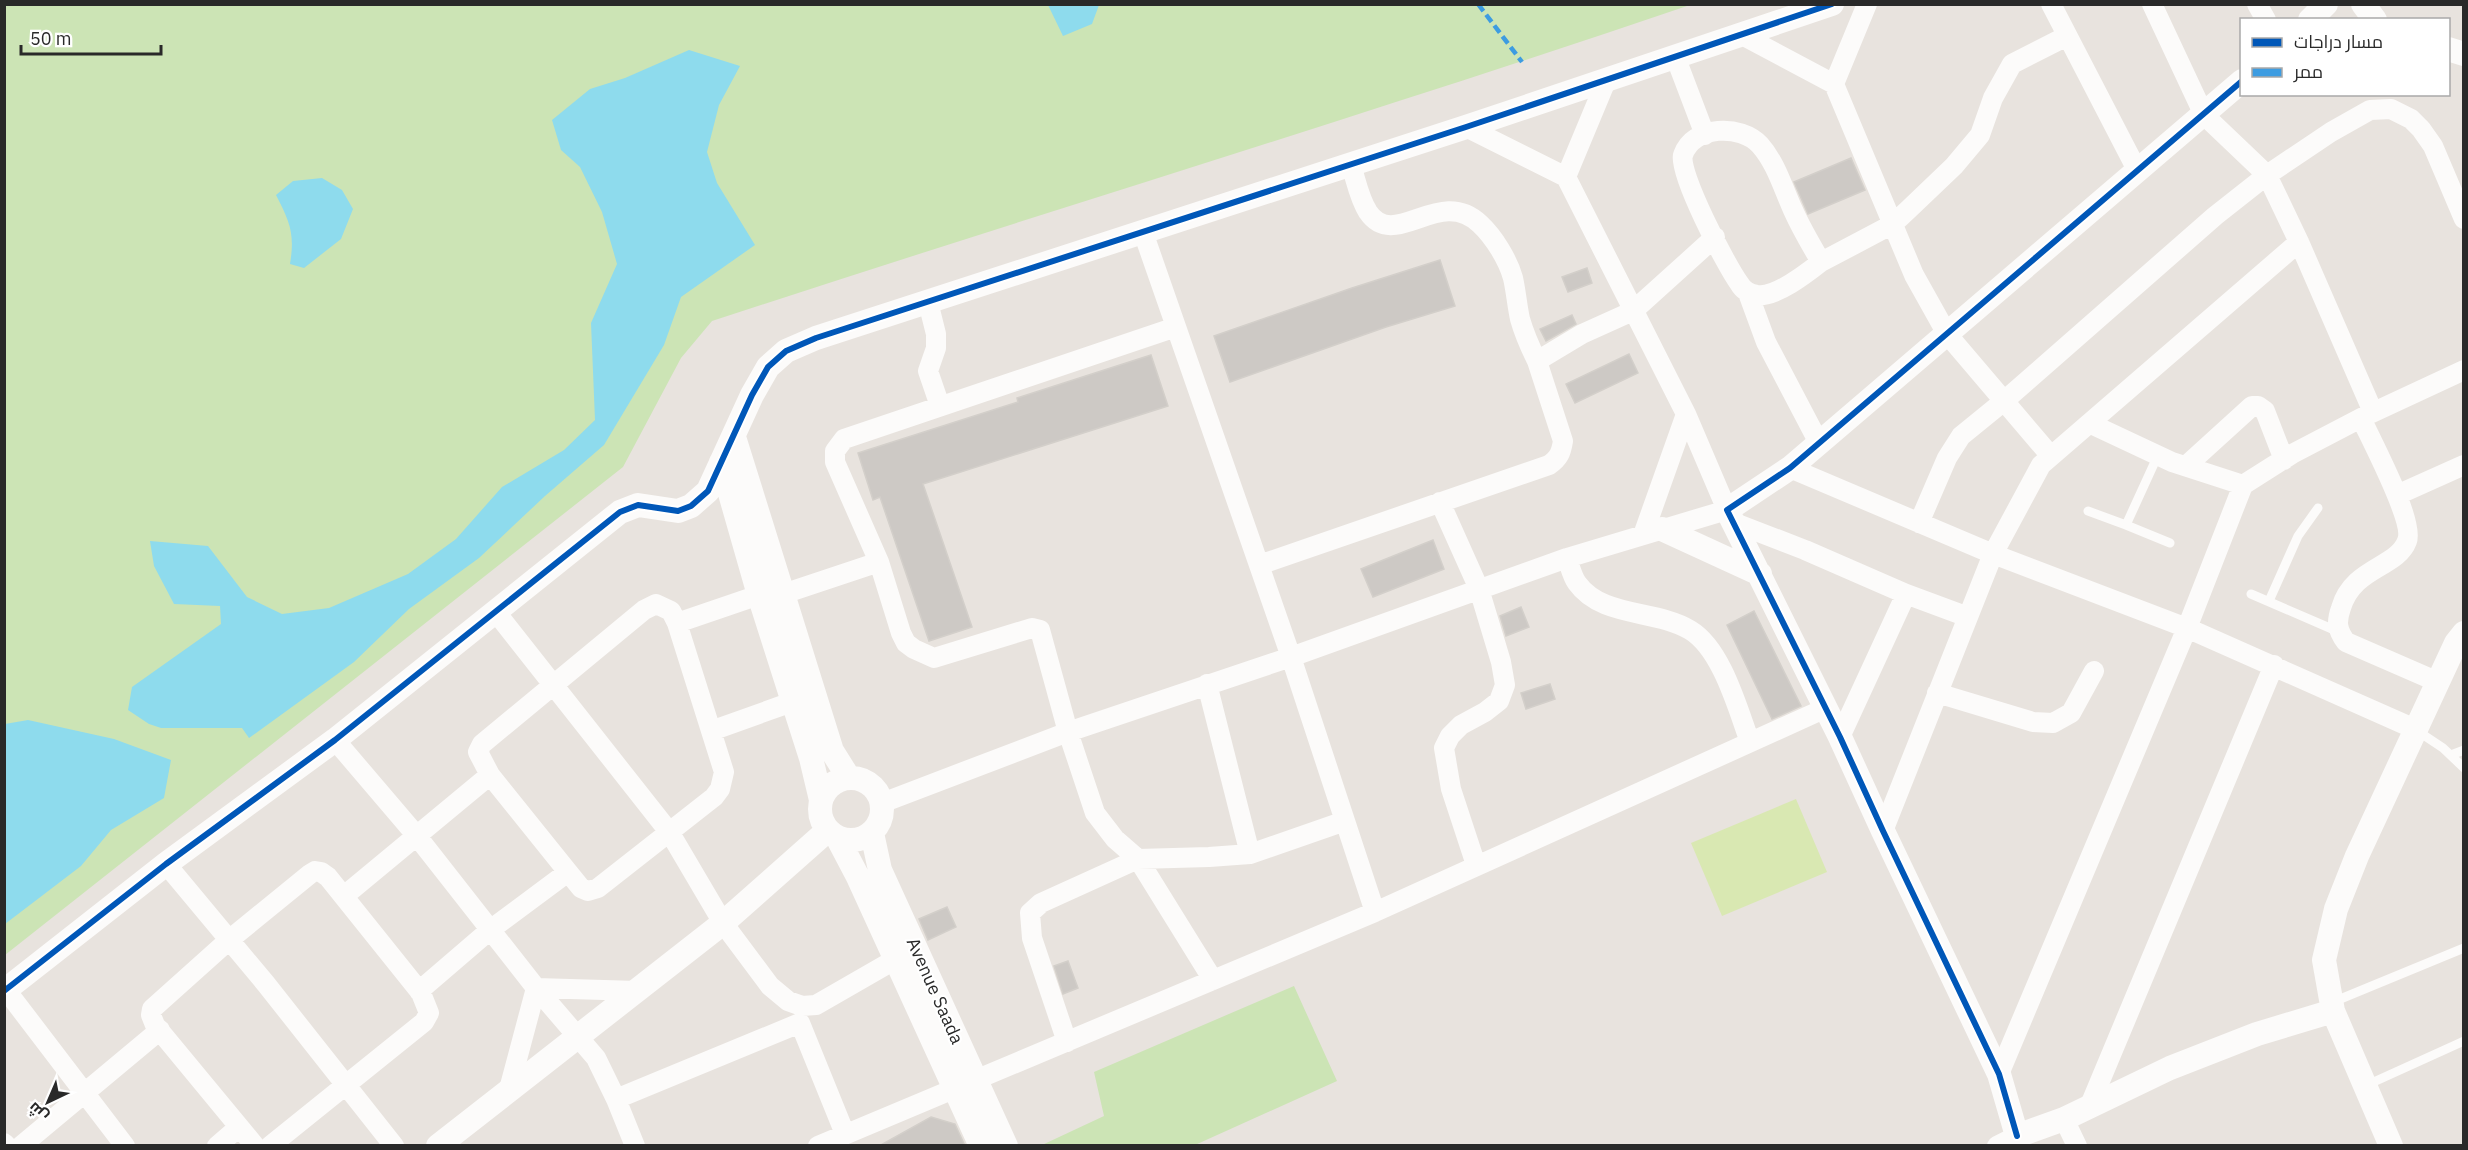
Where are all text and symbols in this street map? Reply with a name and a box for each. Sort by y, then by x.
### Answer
scale bar [21,18,160,56]
legend [2240,18,2450,96]
text: 50 m [30,27,72,50]
text: مسار دراجات [2294,30,2383,53]
text: ممر [2293,60,2323,83]
street label: Avenue Saada [902,934,969,1048]
north arrow [18,1072,78,1132]
text: ش [23,1098,52,1127]

